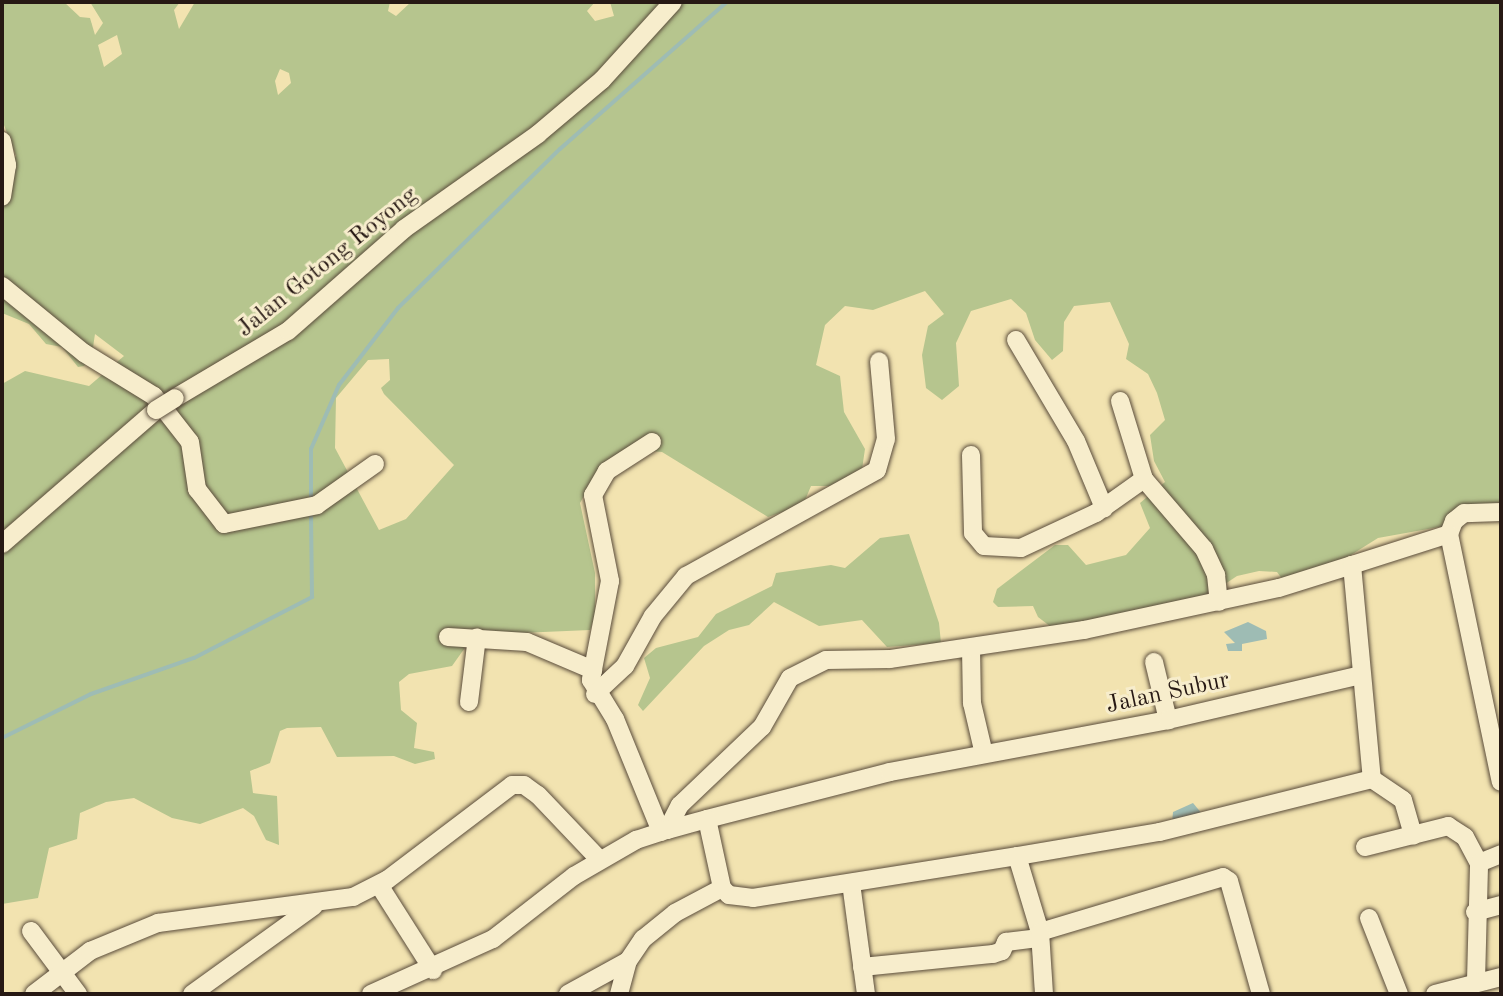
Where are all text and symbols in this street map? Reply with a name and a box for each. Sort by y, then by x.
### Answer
street label: Jalan Gotong Royong [232,182,424,344]
street label: Jalan Subur [1104,667,1232,721]

